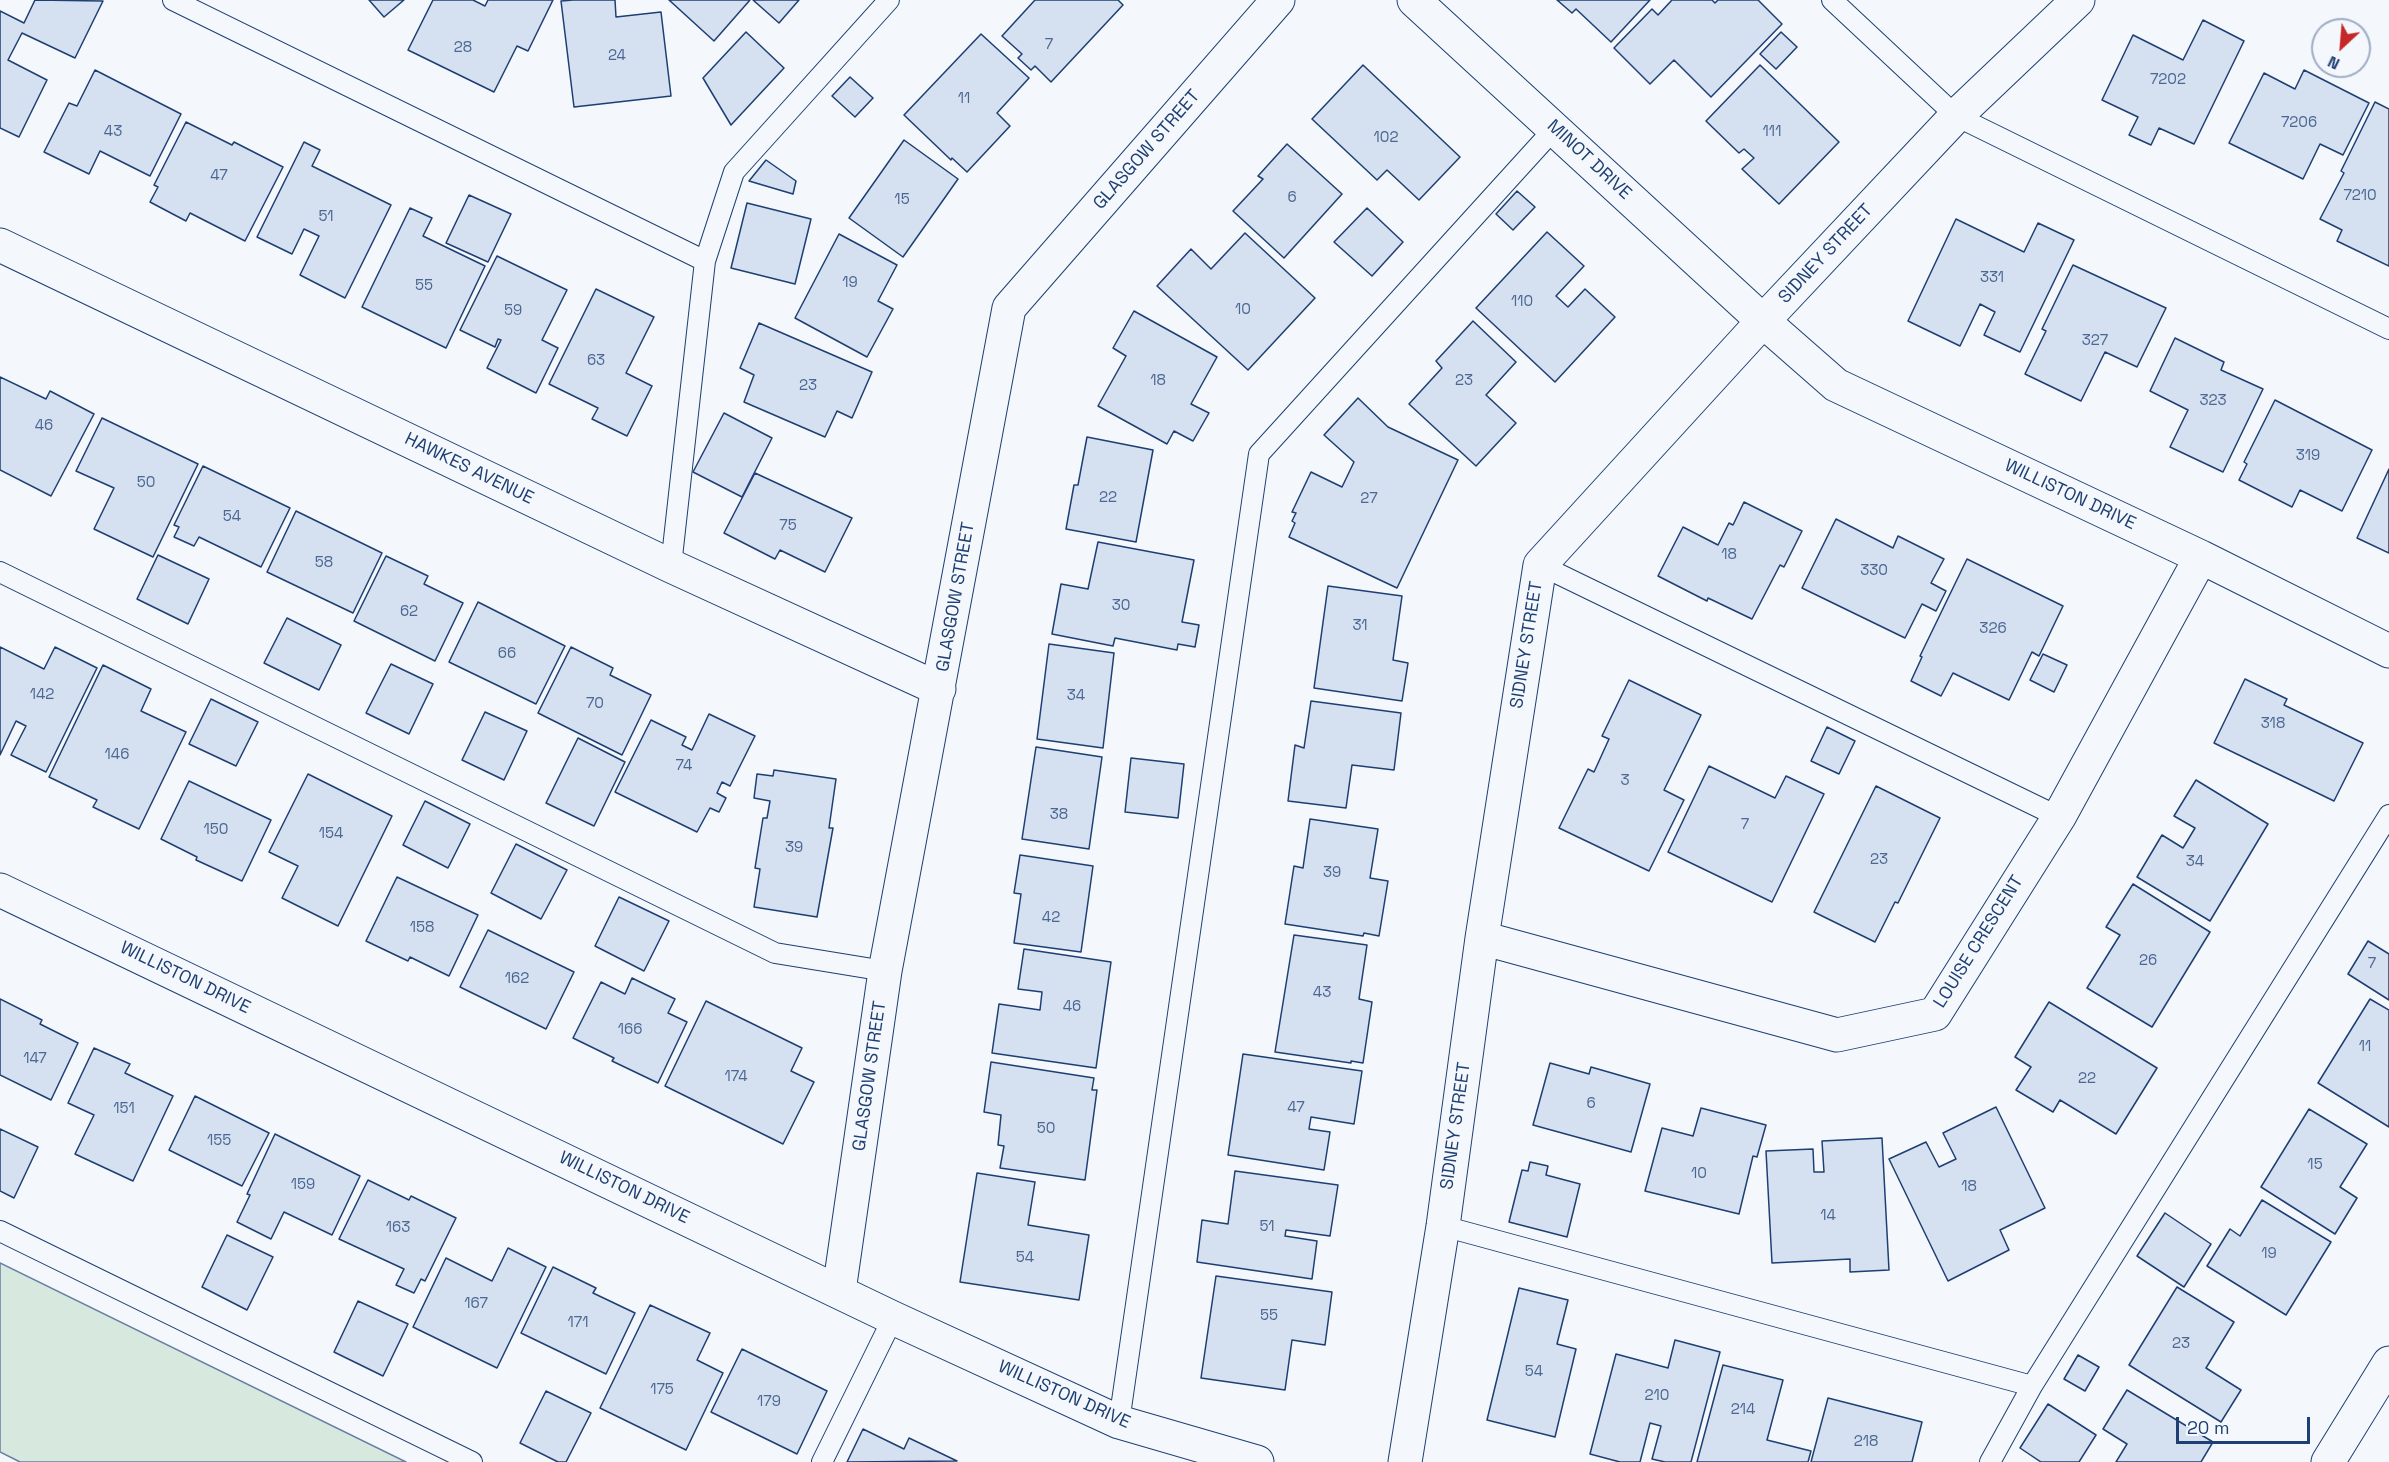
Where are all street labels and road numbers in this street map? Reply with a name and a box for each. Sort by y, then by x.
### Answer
street label: GLASGOW STREET [1089,86,1205,214]
street label: MINOT DRIVE [1542,115,1636,205]
street label: SIDNEY STREET [1774,200,1878,308]
street label: HAWKES AVENUE [401,428,537,510]
street label: WILLISTON DRIVE [2001,455,2139,535]
street label: GLASGOW STREET [932,521,980,673]
street label: SIDNEY STREET [1506,580,1548,710]
street label: LOUISE CRESCENT [1930,872,2028,1012]
street label: WILLISTON DRIVE [116,937,254,1019]
street label: GLASGOW STREET [849,999,891,1153]
street label: SIDNEY STREET [1436,1061,1476,1191]
street label: WILLISTON DRIVE [555,1147,693,1229]
street label: WILLISTON DRIVE [995,1356,1133,1434]

